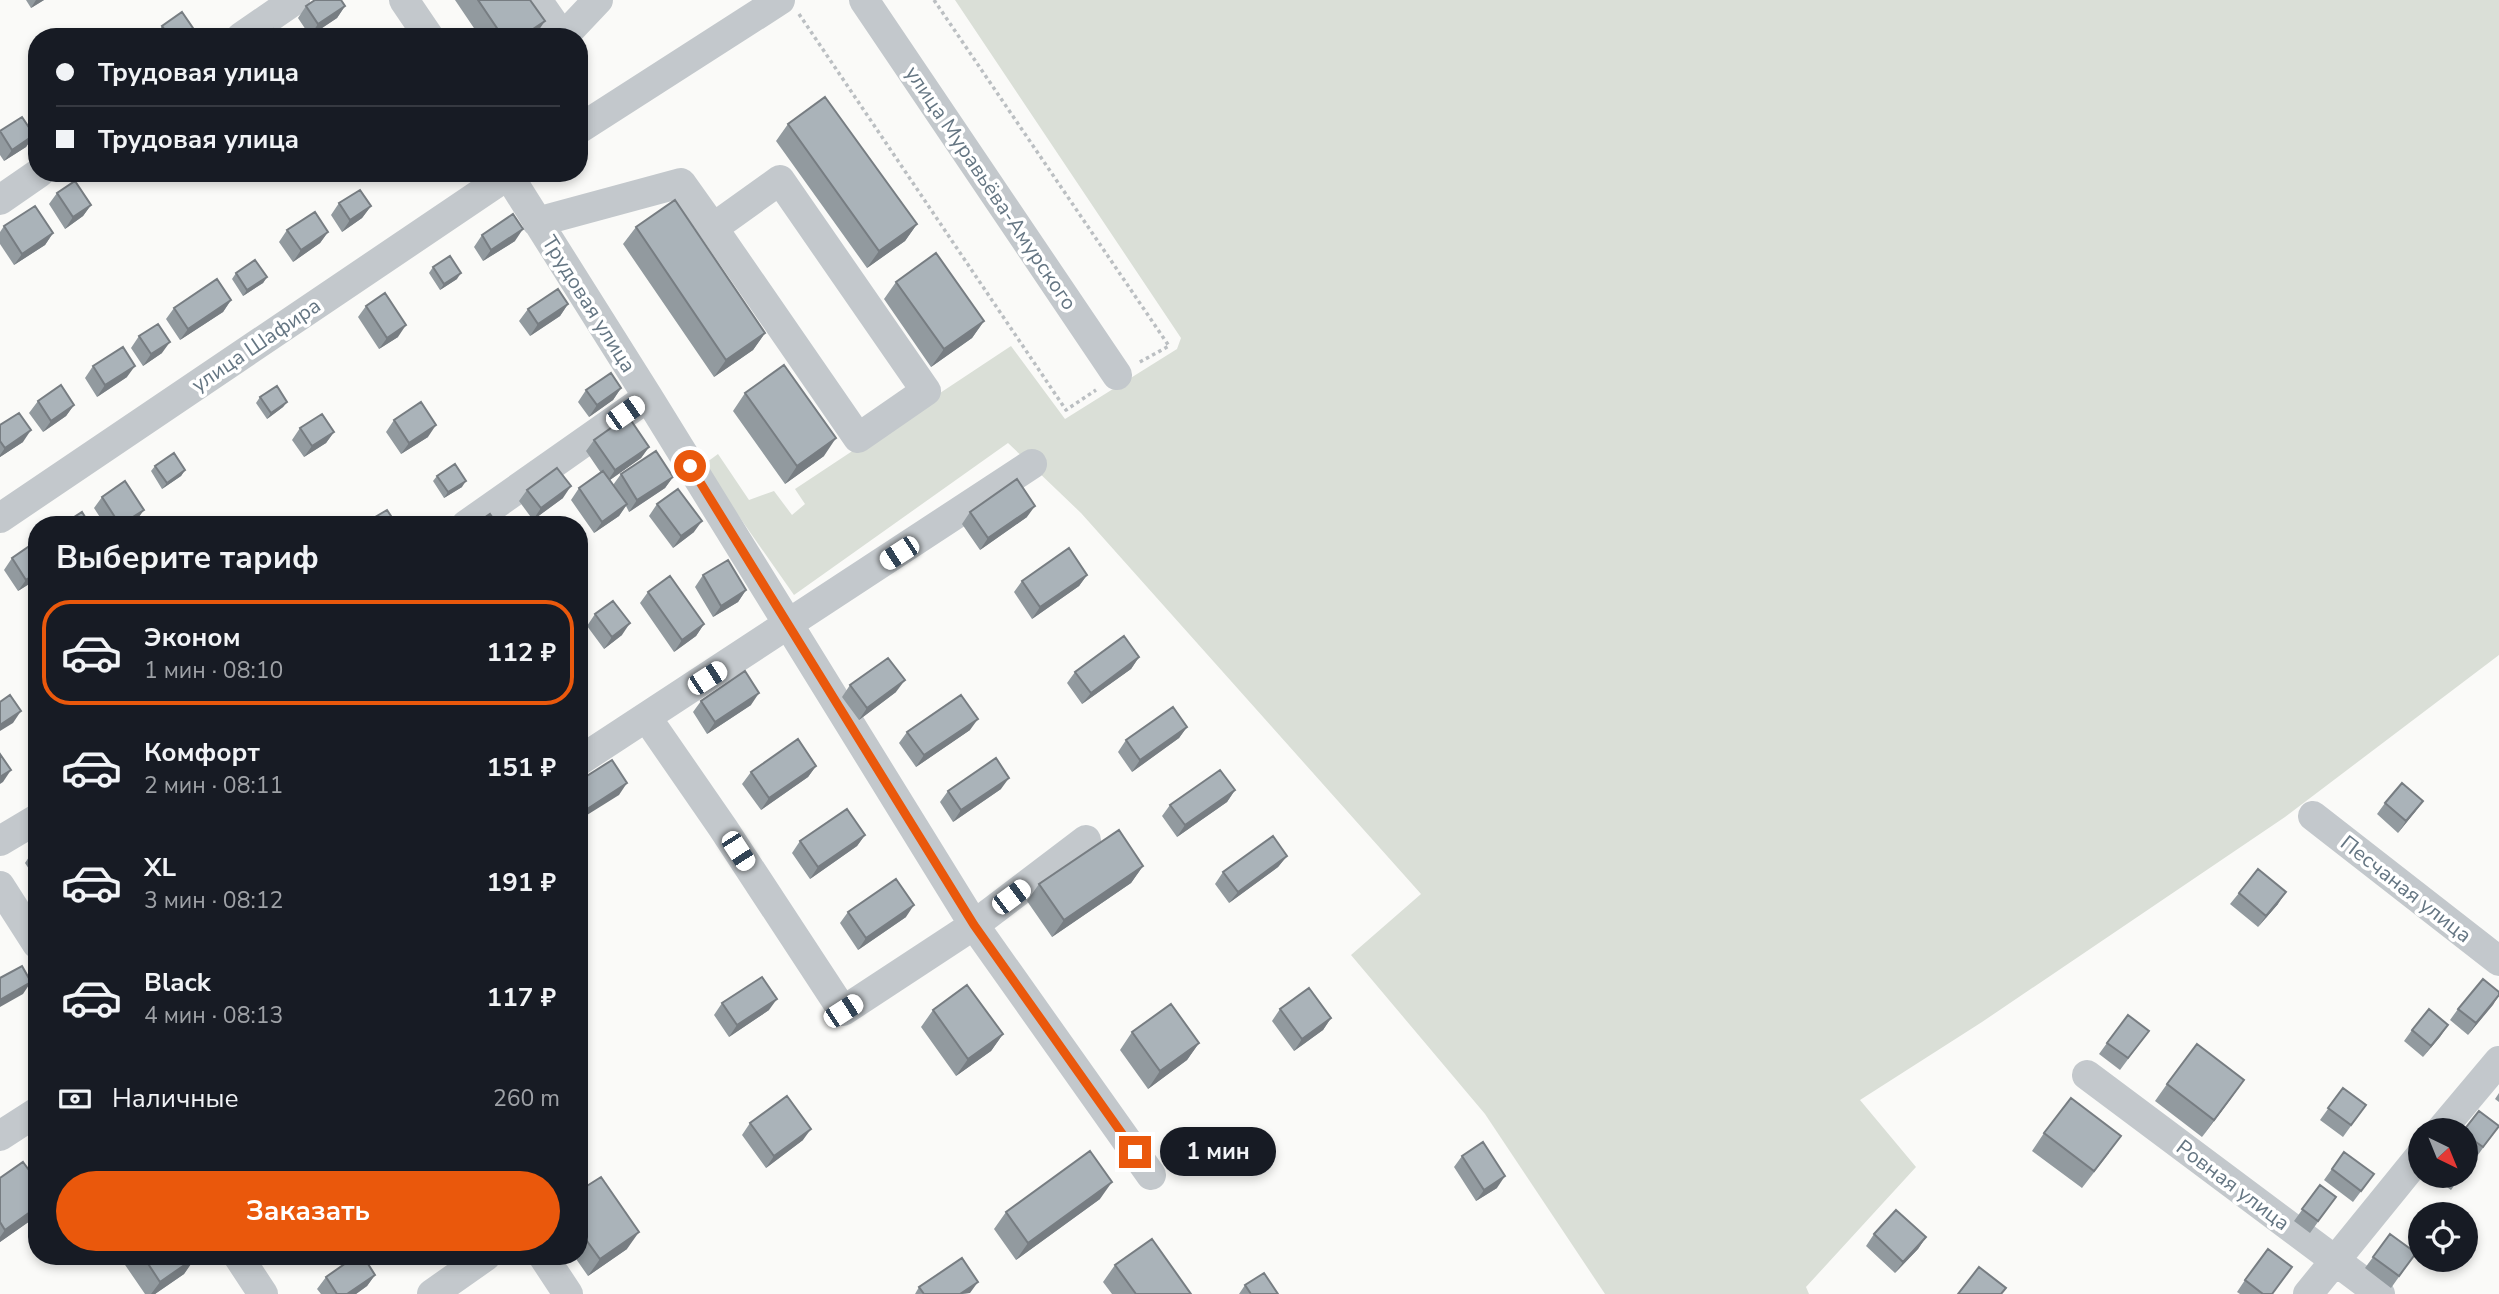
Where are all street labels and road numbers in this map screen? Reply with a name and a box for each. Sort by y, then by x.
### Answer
street label: улица Муравьёва-Амурского [899,60,1083,316]
street label: Трудовая улица [536,230,642,378]
street label: улица Шафира [186,291,326,399]
street label: Песчаная улица [2335,829,2477,949]
street label: Ровная улица [2171,1133,2295,1237]

